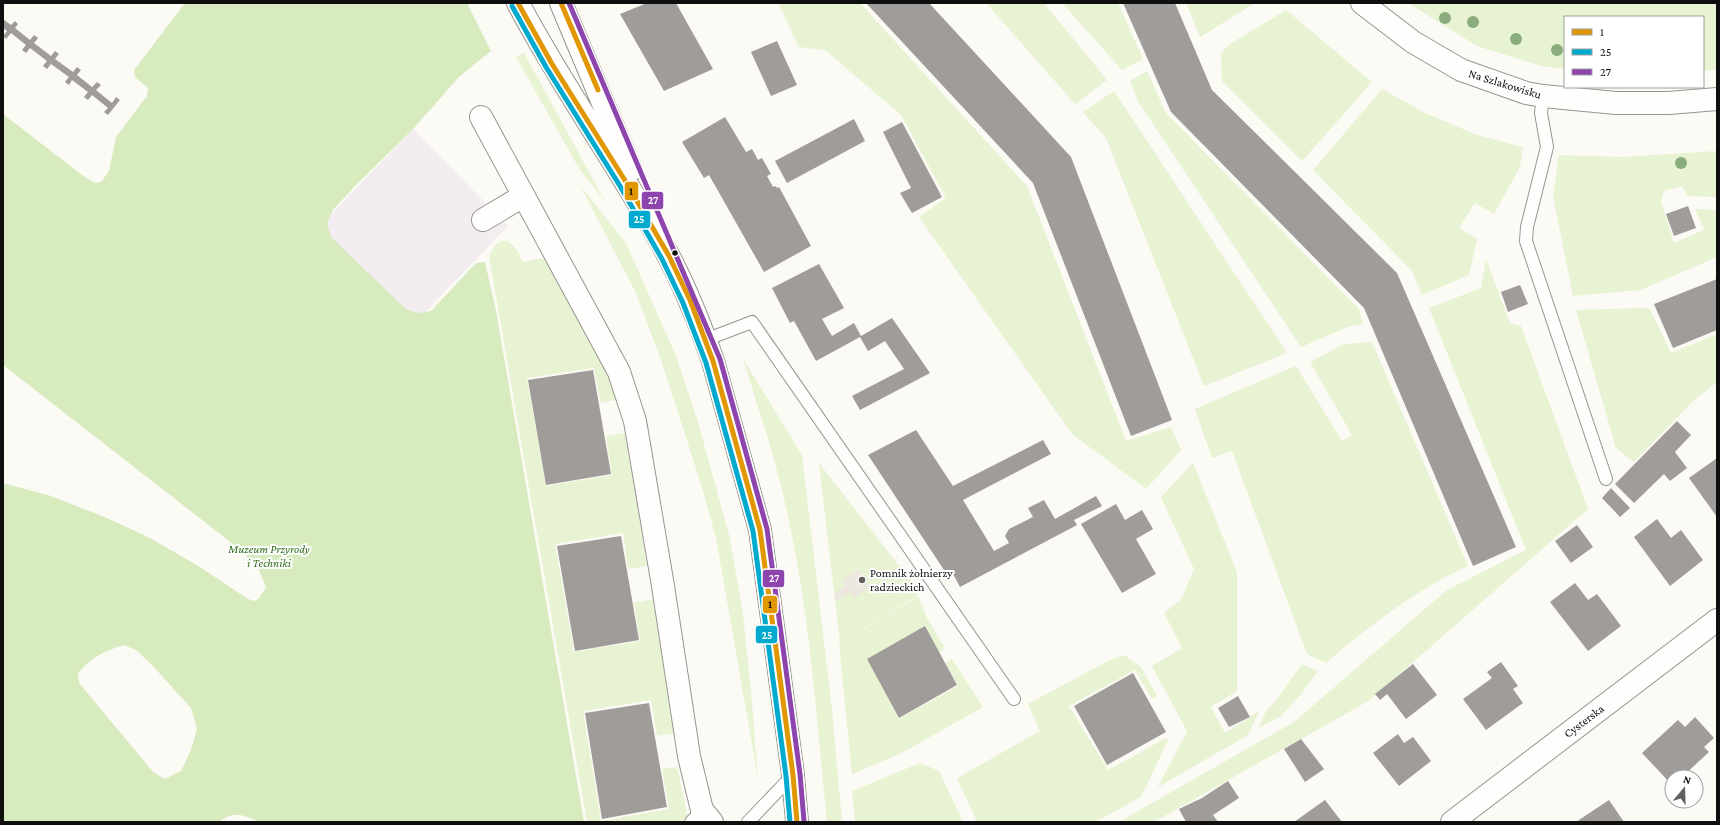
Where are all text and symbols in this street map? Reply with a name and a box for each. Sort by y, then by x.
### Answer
legend [1564,16,1704,88]
text: 1 [1600,25,1604,39]
text: 25 [1600,45,1611,59]
text: 27 [1600,65,1612,79]
street label: Na Szlakowisku [1467,66,1544,102]
line badge: 1 [624,181,639,201]
text: 1 [629,185,633,197]
line badge: 27 [641,191,664,210]
text: 27 [648,194,658,206]
line badge: 25 [628,210,651,229]
text: 25 [634,213,645,225]
unlabelled marker [670,248,680,258]
park label: Muzeum Przyrody i Techniki [227,542,310,570]
place label: Pomnik żołnierzy radzieckich [870,566,953,594]
line badge: 27 [762,569,785,588]
text: 27 [769,572,779,584]
marker: Pomnik żołnierzy radzieckich [857,575,867,585]
line badge: 1 [762,595,778,614]
text: 1 [768,598,772,610]
line badge: 25 [755,625,778,644]
text: 25 [762,629,773,641]
street label: Cysterska [1561,701,1607,741]
north arrow [1664,769,1704,809]
text: N [1682,773,1693,787]

